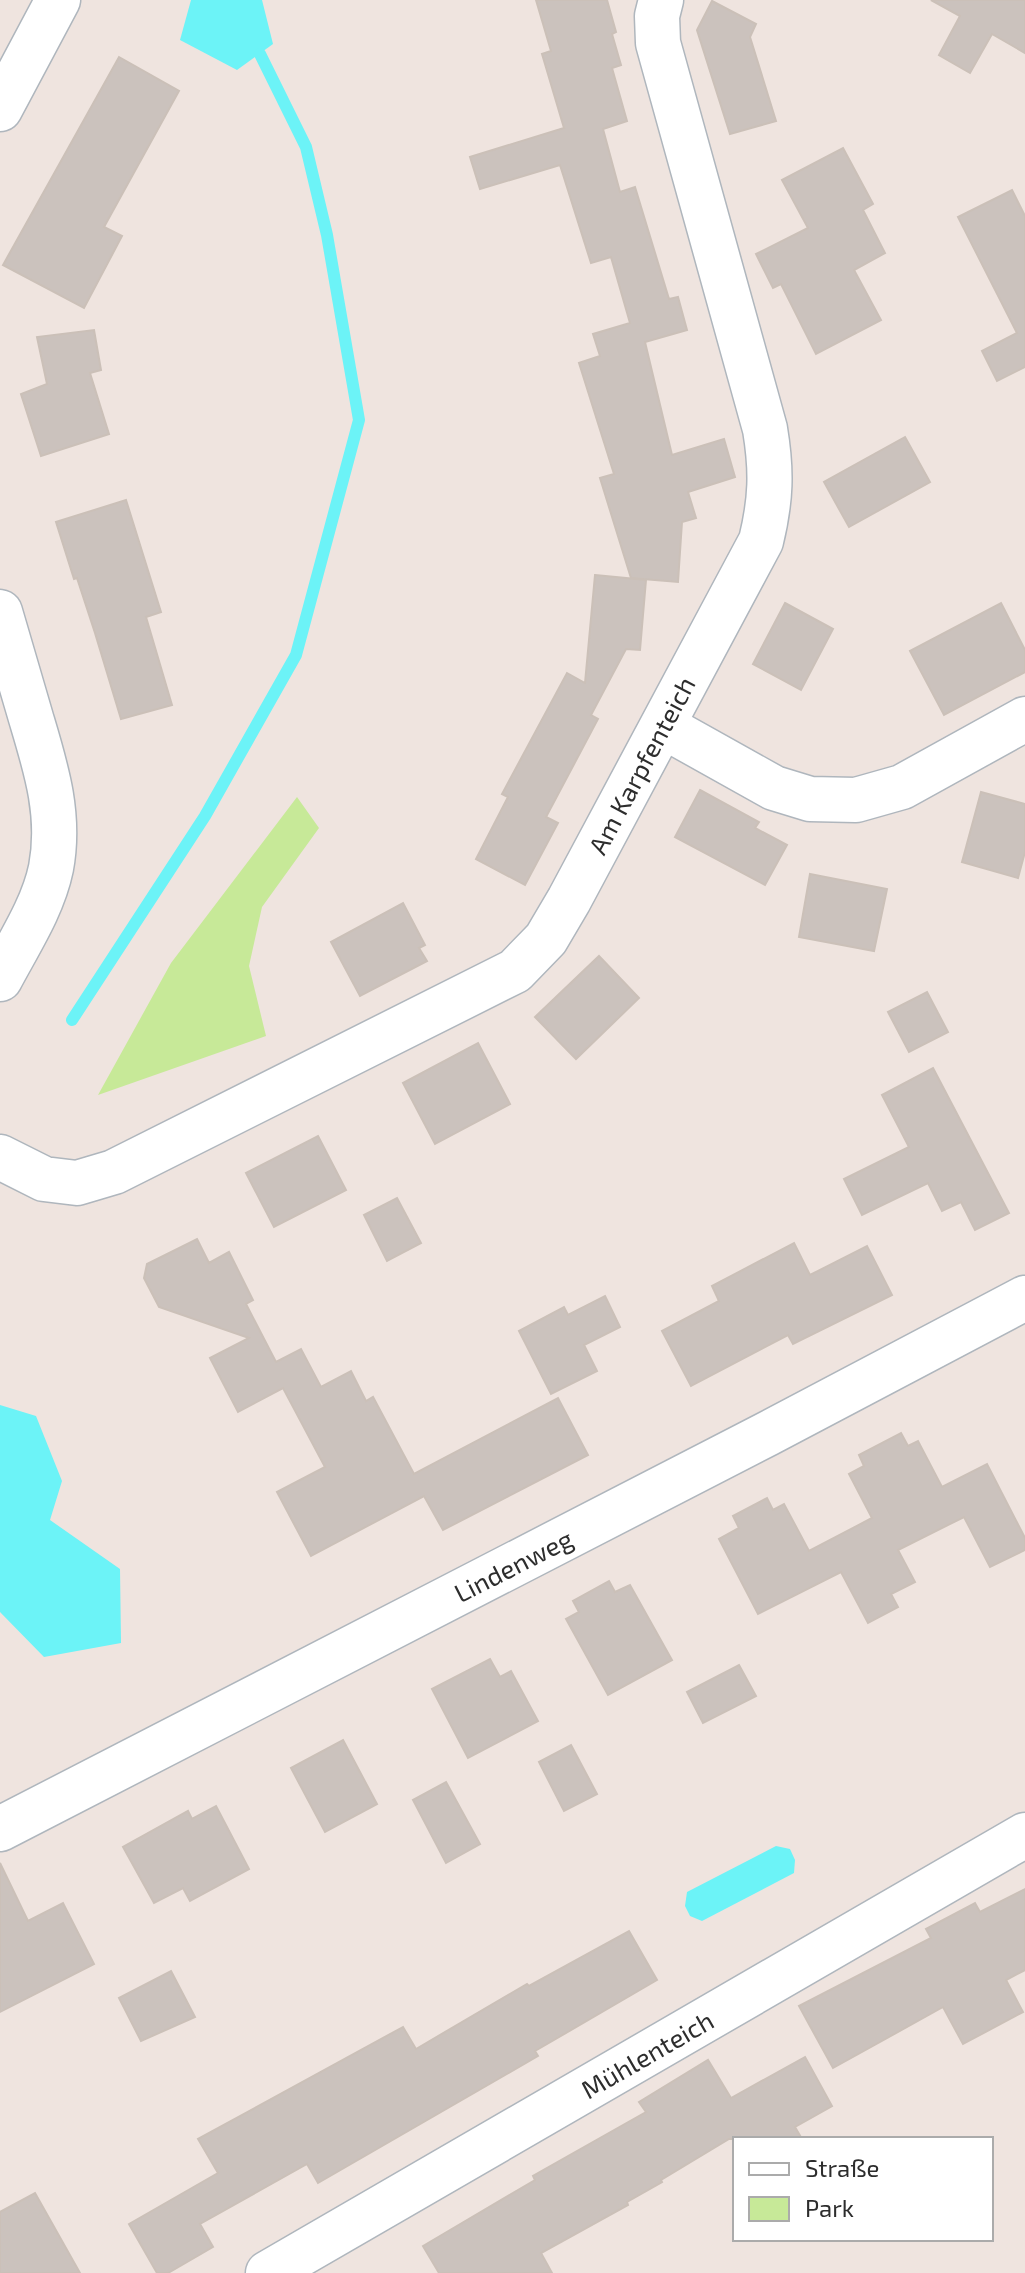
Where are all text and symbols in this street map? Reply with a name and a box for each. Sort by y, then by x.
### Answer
street label: Am Karpfenteich [581,671,701,859]
street label: Lindenweg [449,1522,577,1608]
street label: Mühlenteich [575,2004,719,2104]
legend [733,2137,993,2241]
text: Straße [805,2153,879,2182]
text: Park [805,2193,854,2222]

